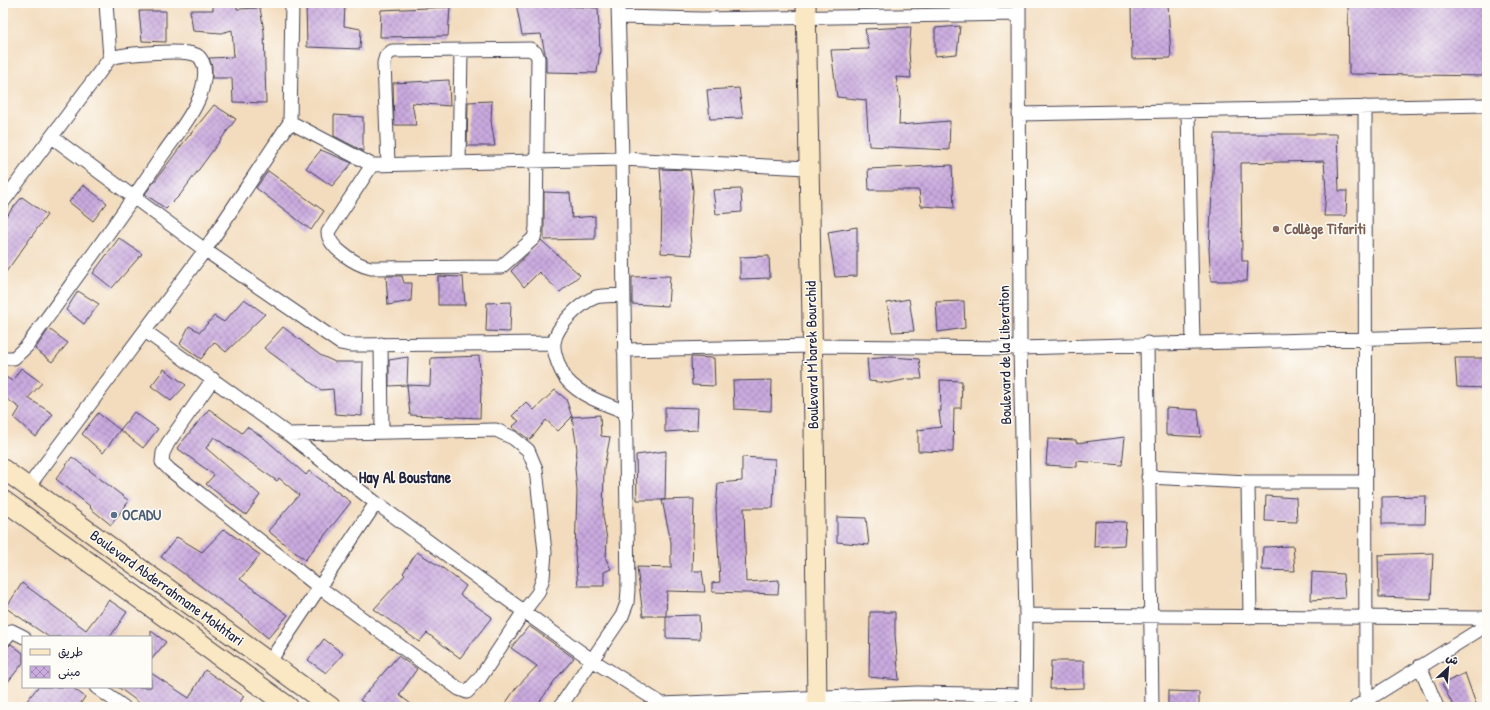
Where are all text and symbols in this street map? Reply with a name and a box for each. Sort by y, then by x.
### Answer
place label: Collège Tifariti [1284,218,1366,240]
marker: Collège Tifariti [1271,224,1281,234]
street label: Boulevard M'barek Bourchid [800,281,823,429]
street label: Boulevard de la Liberation [993,285,1016,425]
district label: Hay Al Boustane [359,466,452,489]
place label: OCADU [122,504,161,525]
marker: OCADU [109,510,119,520]
street label: Boulevard Abderrahmane Mokhtari [86,525,249,651]
legend [22,636,152,688]
text: طريق [58,643,83,660]
north arrow [1428,648,1468,688]
text: ش [1444,650,1461,668]
text: مبنى [58,663,81,680]

